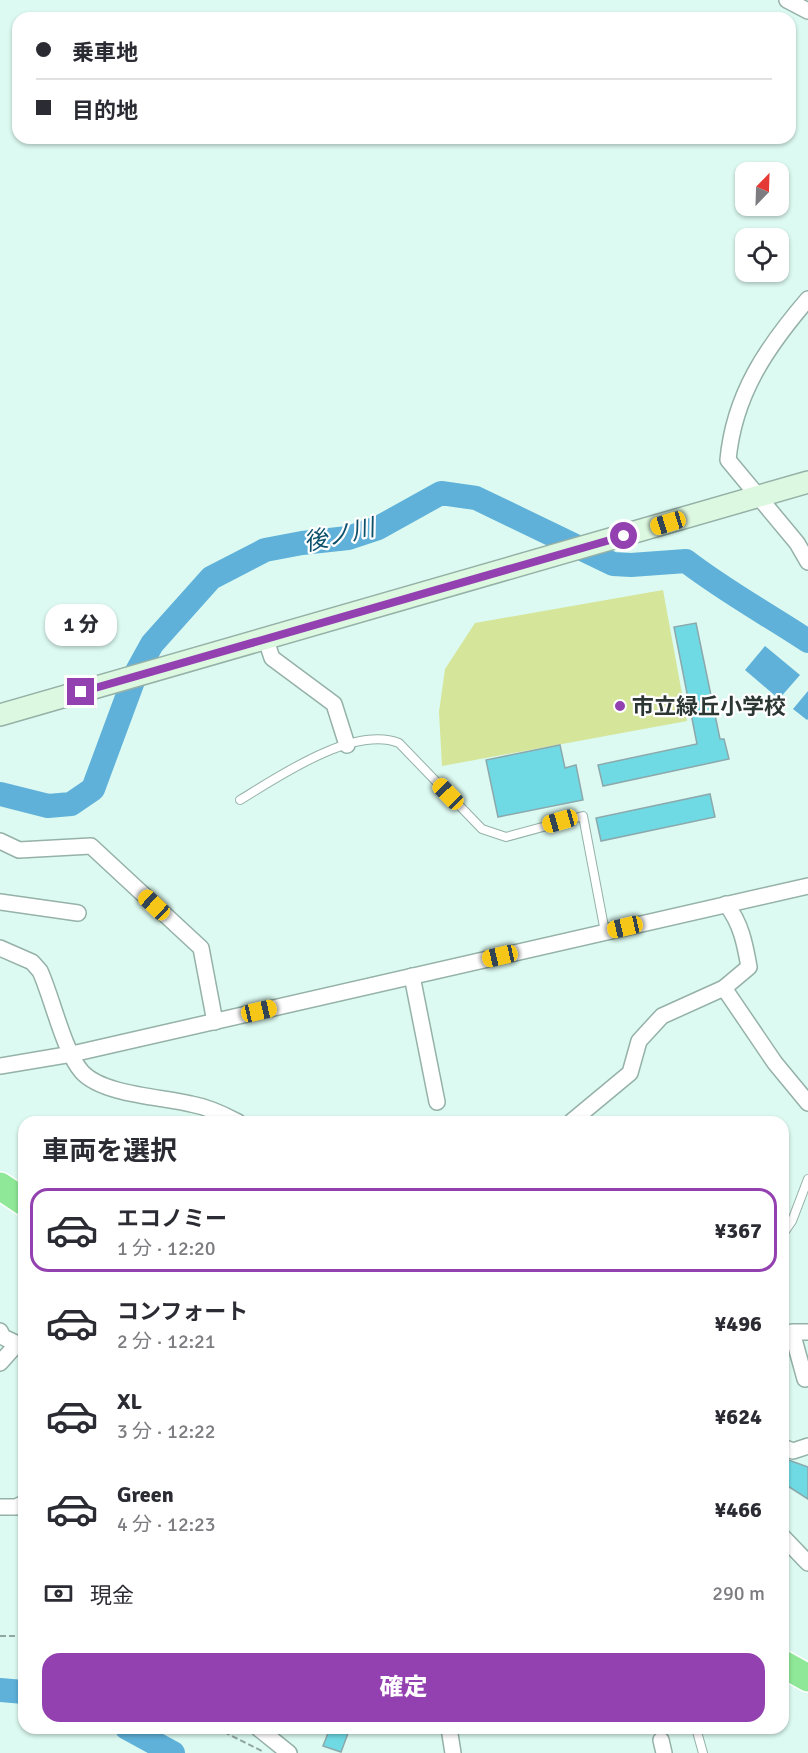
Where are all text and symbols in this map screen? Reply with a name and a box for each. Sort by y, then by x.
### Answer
text: 乗車地 [72,39,138,66]
text: 目的地 [72,97,138,124]
north arrow [735,162,789,216]
map controls [735,162,789,282]
button: locate [735,228,789,282]
car [648,509,688,537]
water label: 後ノ川 [301,512,380,558]
route start [610,522,637,549]
callout: 1 分 [45,605,117,647]
text: 1 分 [63,612,99,637]
route end [67,678,94,705]
place label: 市立緑丘小学校 [632,693,786,720]
marker: 市立緑丘小学校 [613,699,627,713]
car [429,775,467,813]
car [540,807,580,835]
car [135,886,173,924]
car [605,914,645,940]
car [480,943,520,969]
car [239,998,279,1024]
text: 車両を選択 [42,1135,177,1168]
icon: car [45,1203,99,1257]
text: エコノミー [117,1205,227,1232]
text: ¥367 [714,1217,762,1244]
text: 1 分 · 12:20 [117,1236,216,1261]
icon: car [45,1296,99,1350]
text: コンフォート [117,1298,248,1325]
text: ¥496 [714,1310,762,1337]
text: 2 分 · 12:21 [117,1329,216,1354]
text: XL [117,1388,142,1415]
icon: car [45,1389,99,1443]
text: ¥624 [714,1403,762,1430]
text: 3 分 · 12:22 [117,1419,216,1444]
text: Green [117,1481,174,1508]
icon: car [45,1482,99,1536]
text: ¥466 [714,1496,762,1523]
text: 4 分 · 12:23 [117,1512,216,1537]
icon: cash [42,1577,75,1610]
text: 290 m [712,1581,765,1606]
text: 現金 [90,1582,134,1609]
button: 確定 [42,1653,765,1722]

